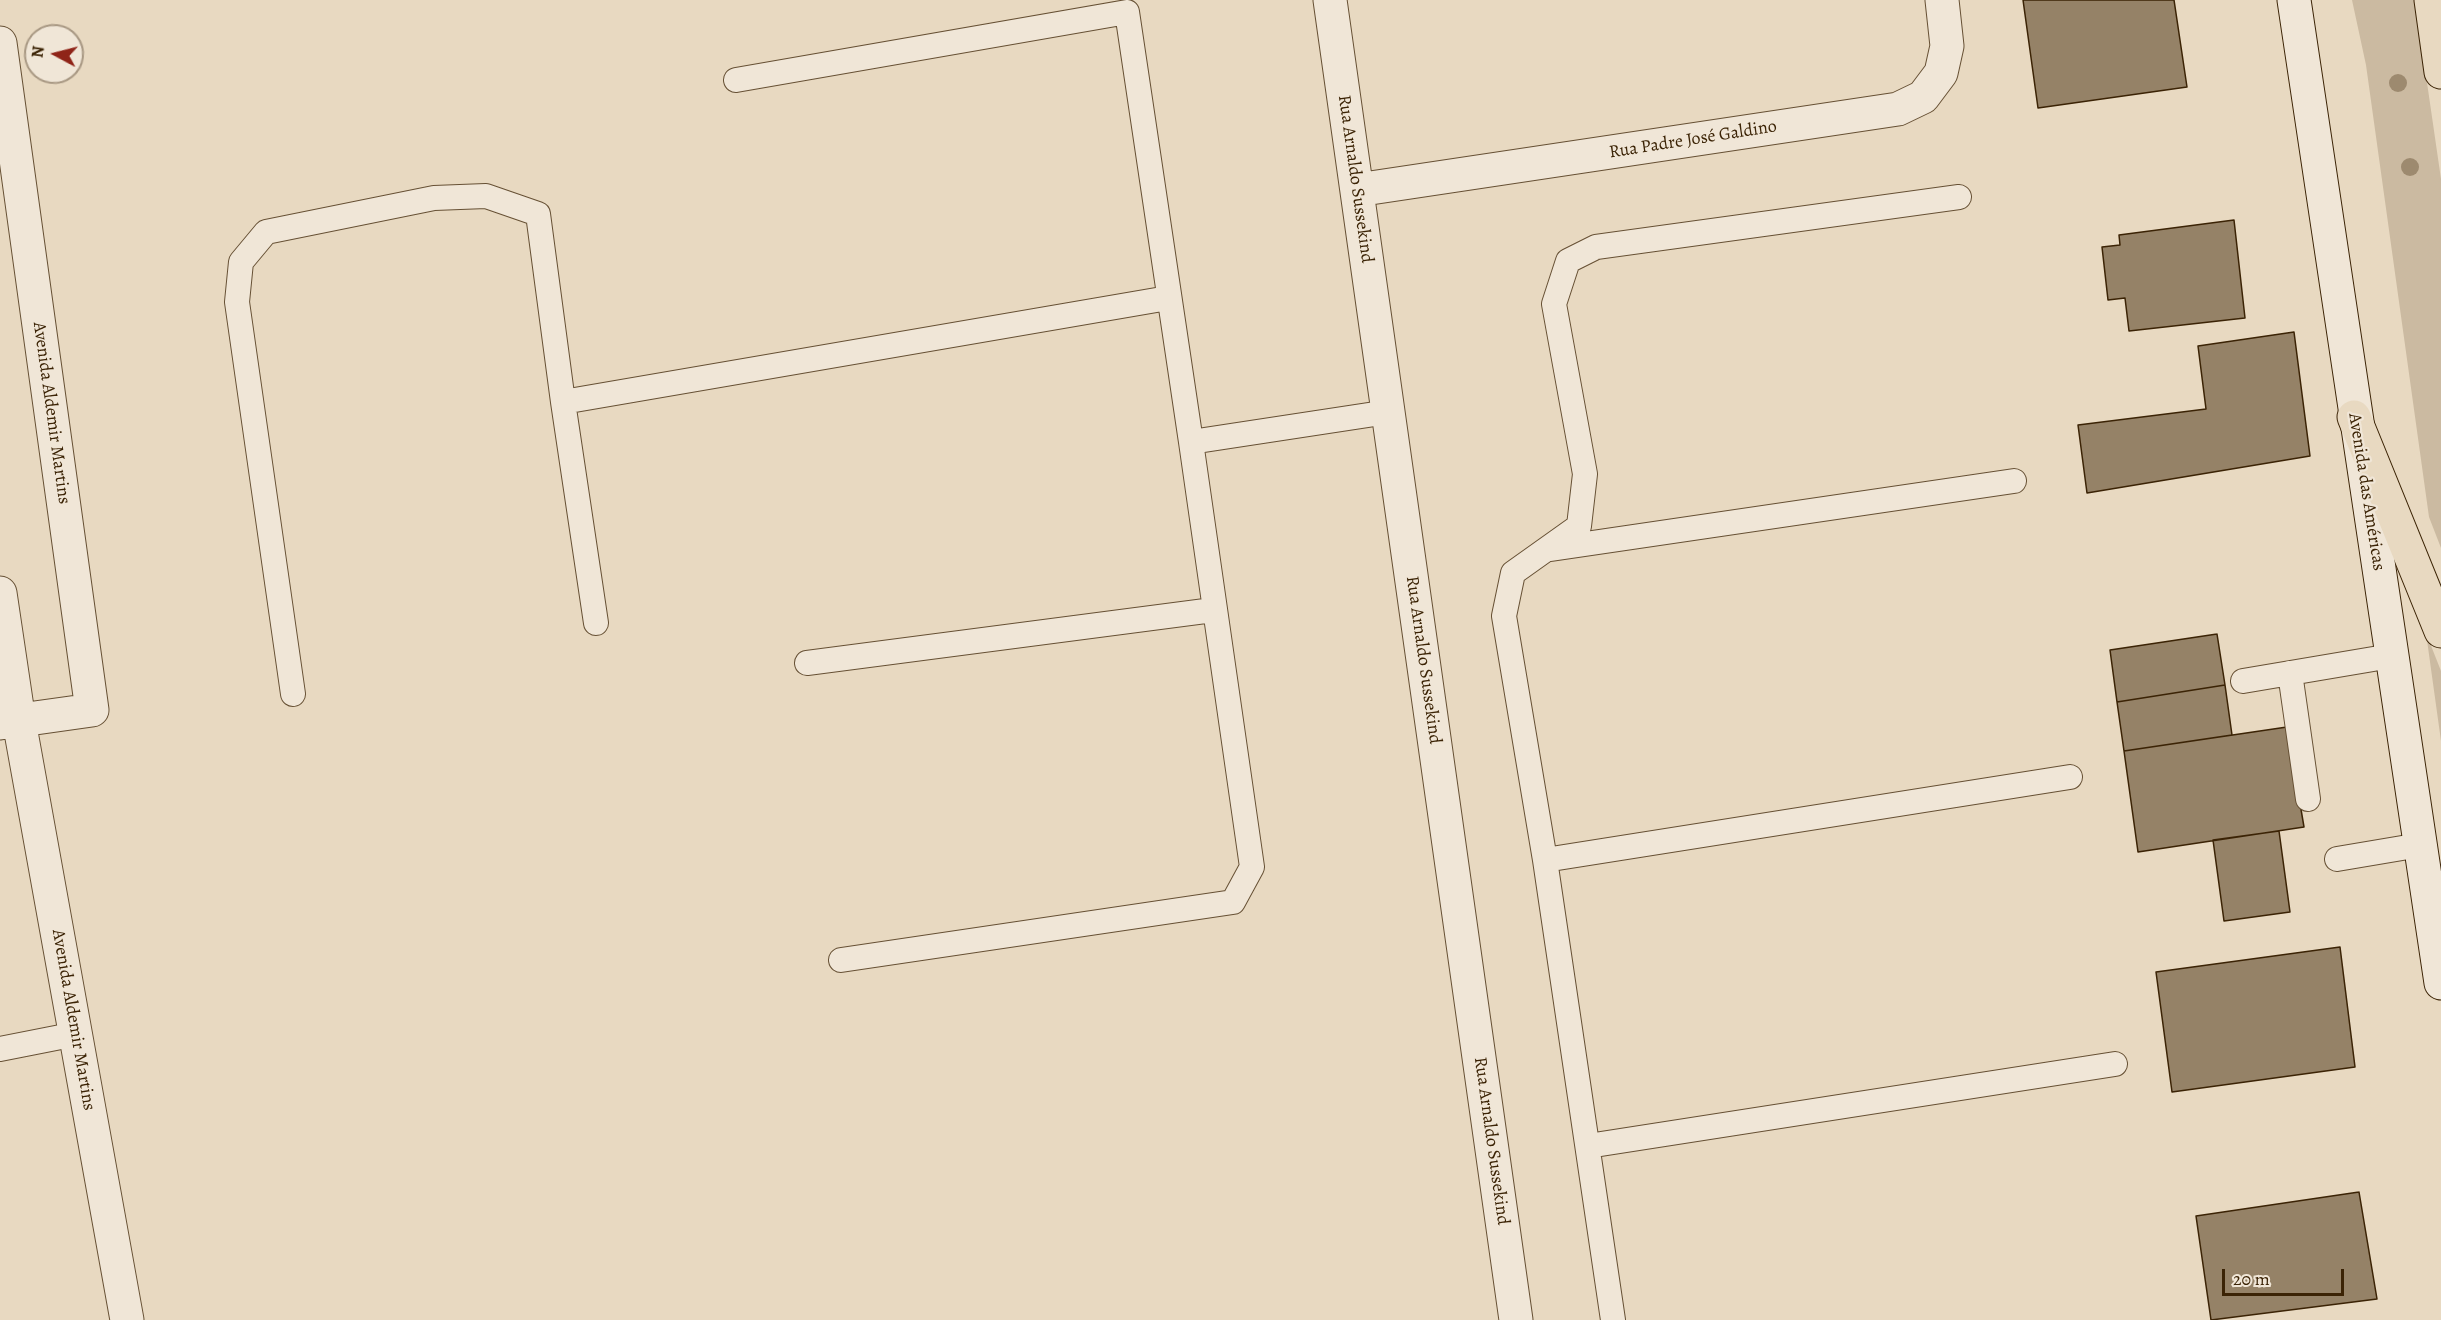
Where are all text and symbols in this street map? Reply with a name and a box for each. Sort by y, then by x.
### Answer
north arrow [24,24,84,84]
text: N [26,45,50,59]
street label: Rua Arnaldo Sussekind [1333,94,1377,264]
street label: Rua Padre José Galdino [1608,116,1778,164]
street label: Avenida Aldemir Martins [28,321,74,505]
street label: Avenida das Américas [2343,411,2389,573]
street label: Rua Arnaldo Sussekind [1401,575,1445,745]
street label: Avenida Aldemir Martins [46,928,100,1112]
street label: Rua Arnaldo Sussekind [1469,1056,1513,1226]
scale bar [2225,1257,2346,1295]
text: 20 m [2233,1267,2270,1291]

